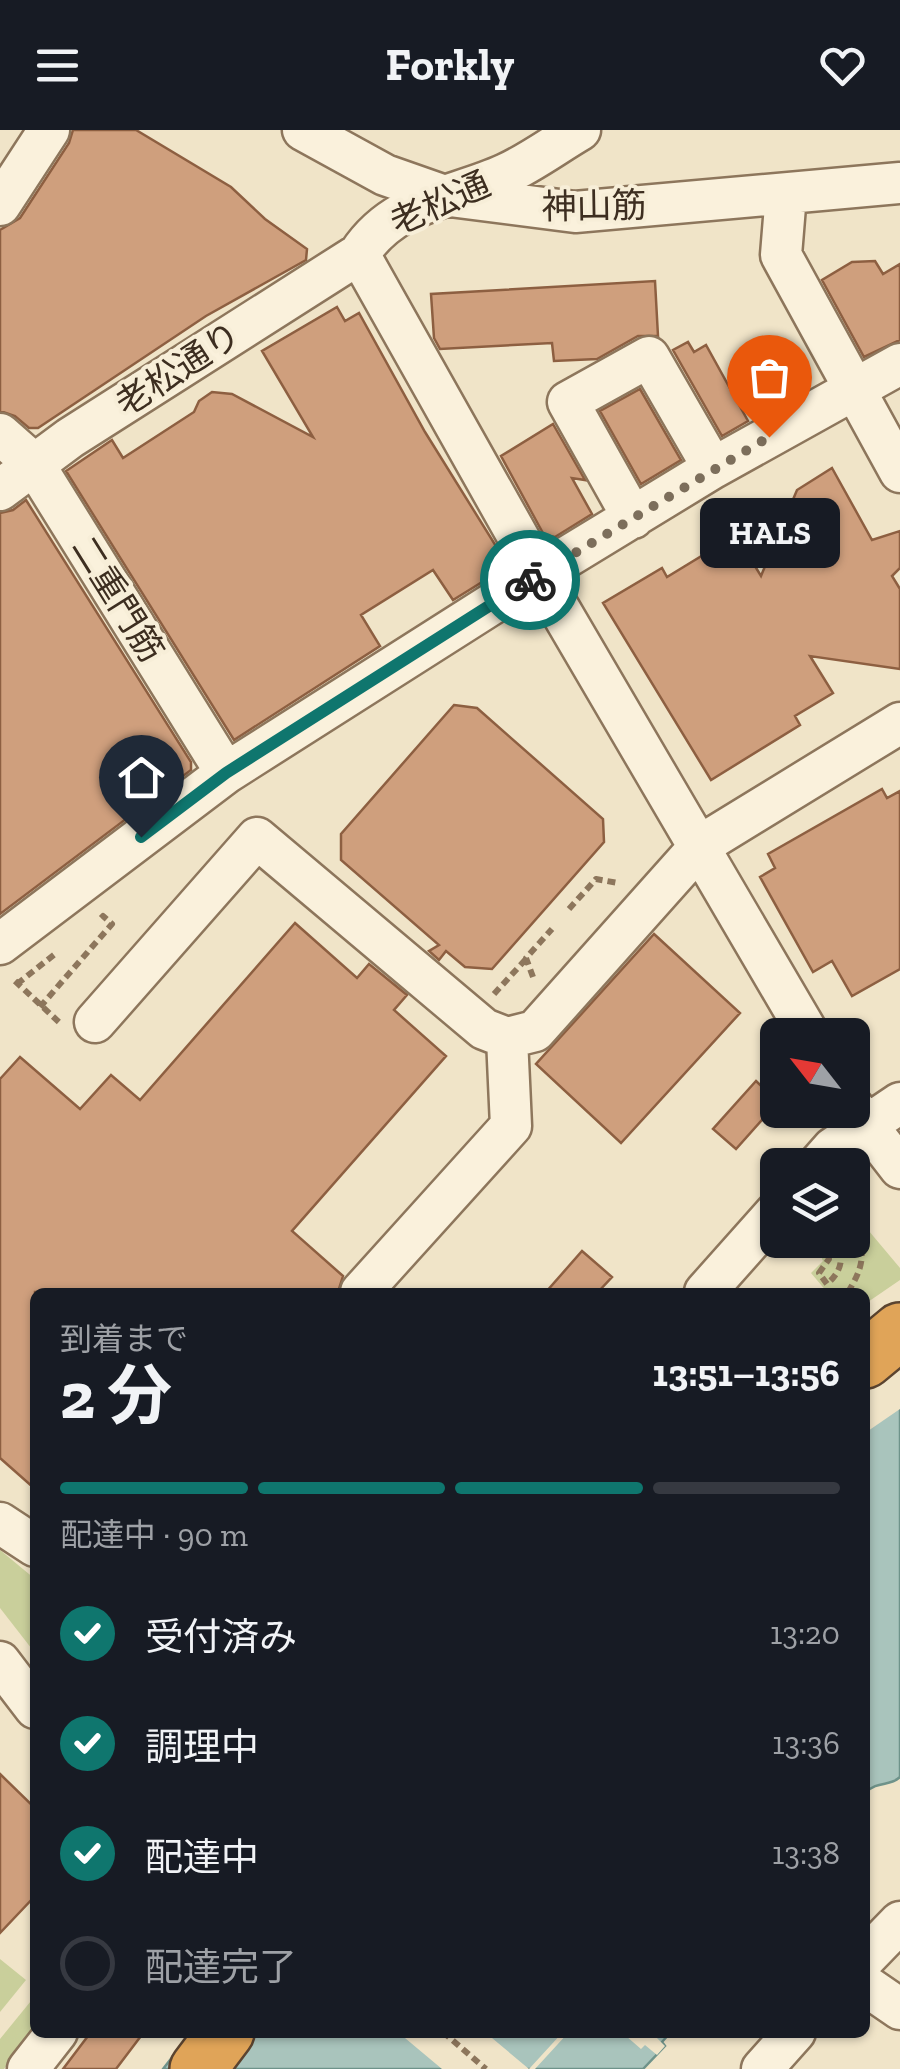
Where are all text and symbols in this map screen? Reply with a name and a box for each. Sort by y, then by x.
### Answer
icon: menu [30,38,85,93]
text: Forkly [386,38,514,92]
icon: heart [815,38,870,93]
street label: 老松通 [383,162,497,244]
street label: 神山筋 [541,184,647,228]
street label: 老松通り [108,313,248,425]
pin [727,335,812,438]
icon: bag [742,350,797,405]
callout: HALS [699,497,839,567]
text: HALS [729,514,811,552]
street label: 二重門筋 [63,529,173,669]
courier [480,530,580,630]
icon: bike [503,553,558,608]
pin [99,735,184,838]
icon: home [114,750,169,805]
north arrow [760,1018,870,1128]
map controls [760,1018,870,1258]
button: layers [760,1148,870,1258]
text: 到着まで [60,1320,188,1358]
text: 13:51–13:56 [653,1350,840,1396]
text: 2 分 [60,1357,172,1435]
text: 配達中 · 90 m [60,1516,248,1554]
icon: check [60,1606,115,1661]
text: 受付済み [145,1614,297,1660]
text: 13:20 [770,1614,840,1652]
icon: check [60,1716,115,1771]
text: 調理中 [145,1724,259,1770]
text: 13:36 [772,1724,840,1762]
icon: check [60,1826,115,1881]
text: 配達中 [145,1834,259,1880]
text: 13:38 [772,1834,840,1872]
text: 配達完了 [145,1944,297,1990]

